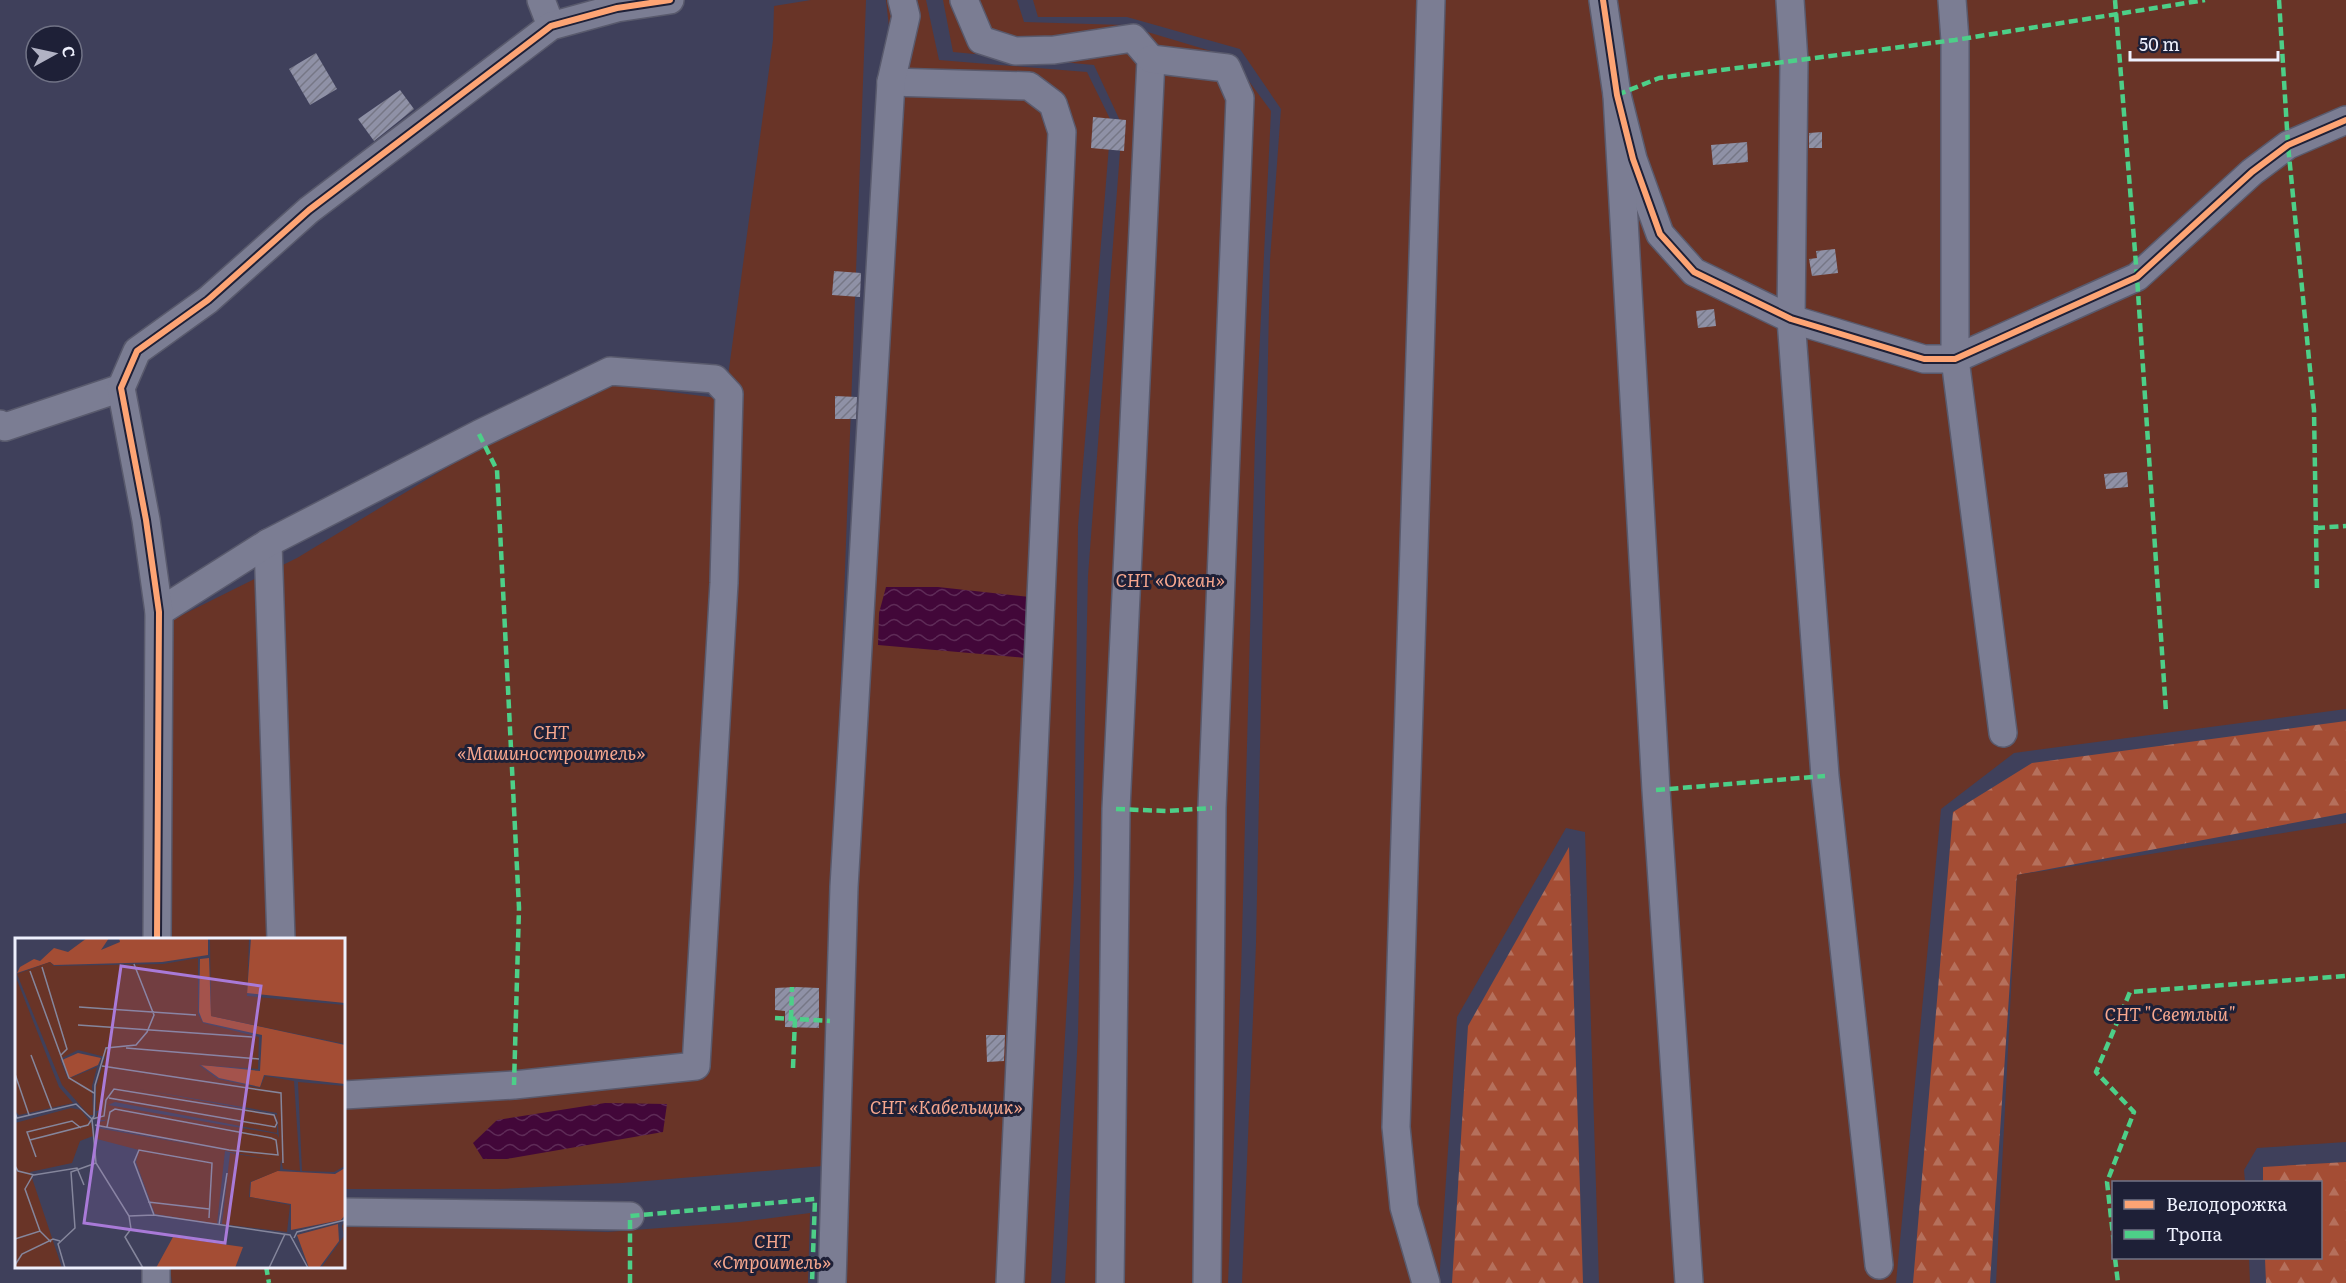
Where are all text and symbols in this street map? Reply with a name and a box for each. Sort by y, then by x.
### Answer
north arrow [24,24,84,84]
scale bar [2130,24,2278,62]
text: 50 m [2139,30,2180,57]
text: С [57,44,83,59]
park label: СНТ «Океан» [1116,566,1224,593]
park label: СНТ «Машиностроитель» [457,718,645,766]
inset map [15,938,345,1268]
park label: СНТ "Светлый" [2104,1000,2236,1027]
park label: СНТ «Кабельщик» [870,1093,1022,1120]
legend [2112,1181,2322,1259]
text: Велодорожка [2166,1190,2288,1217]
text: Тропа [2166,1220,2222,1247]
park label: СНТ «Строитель» [713,1227,831,1275]

